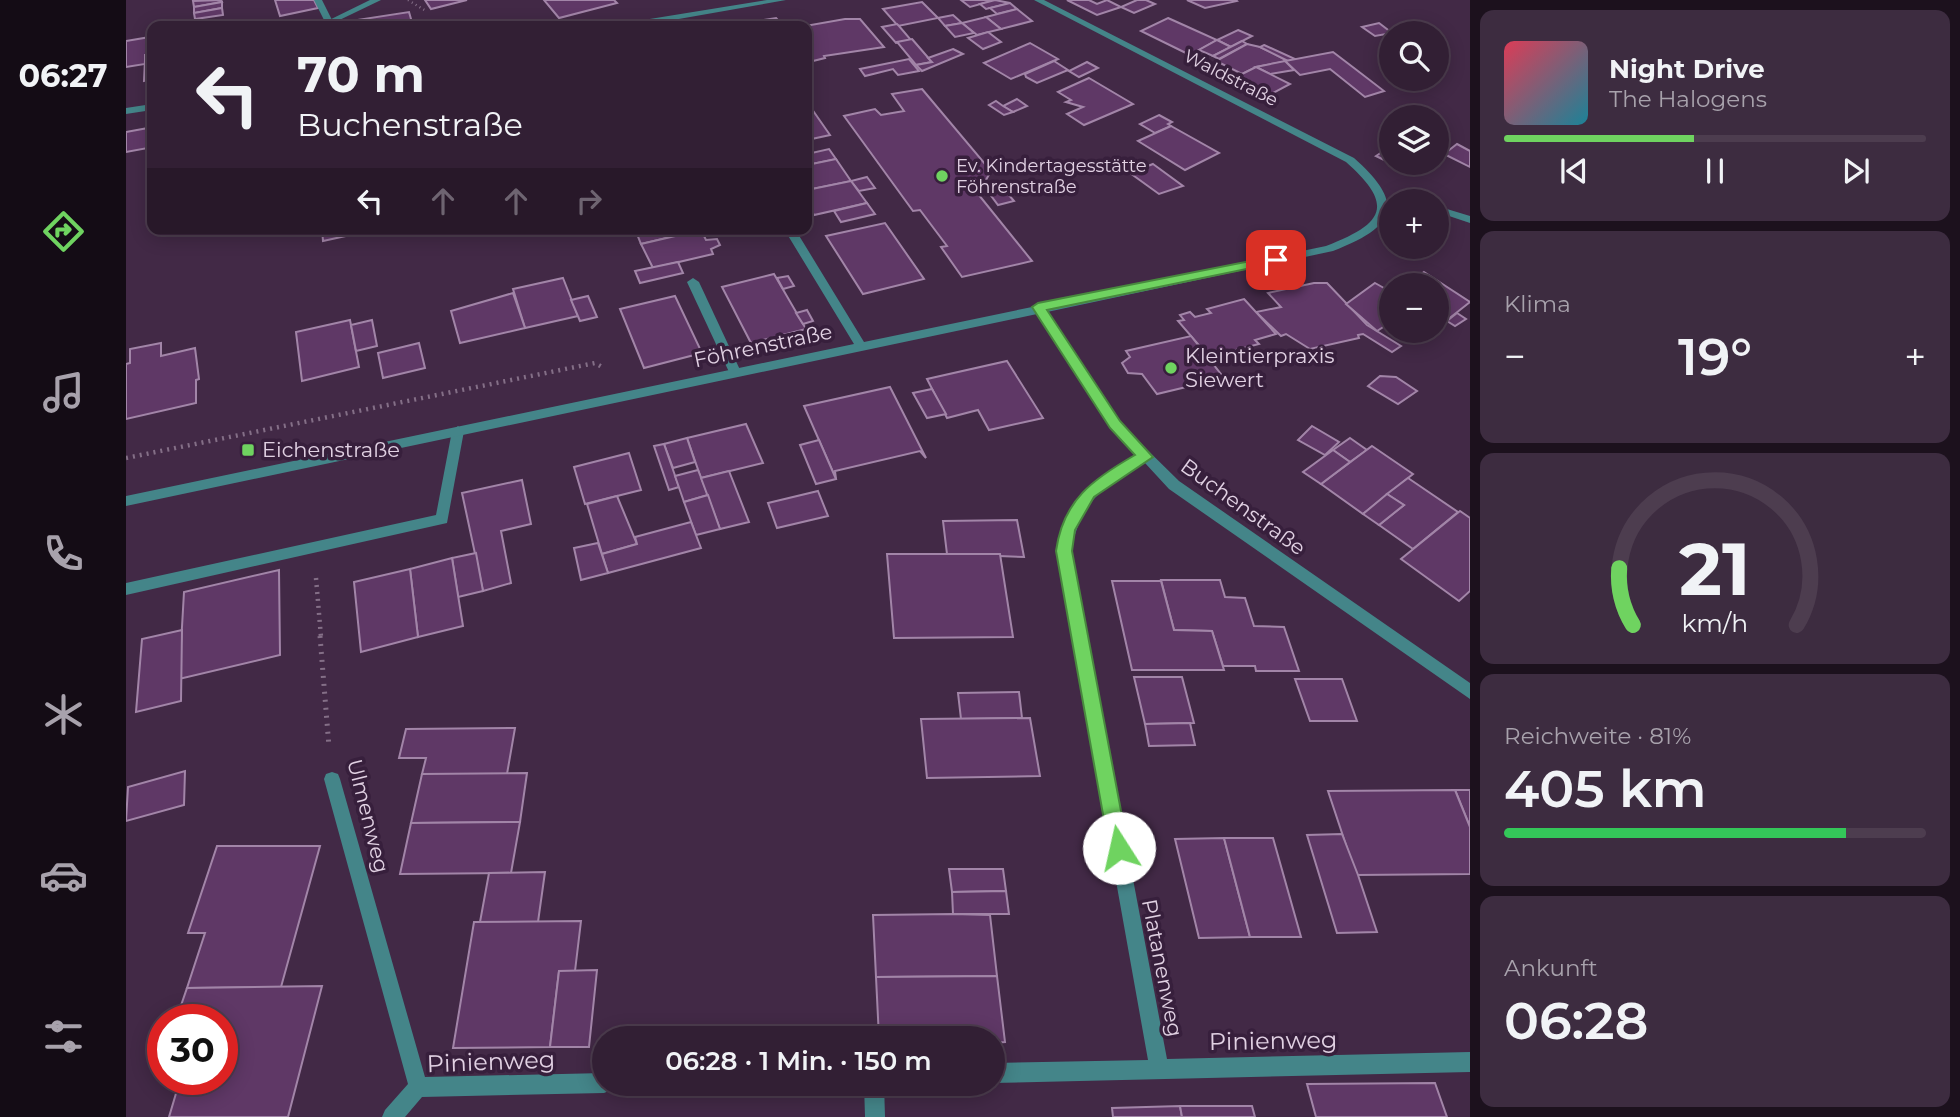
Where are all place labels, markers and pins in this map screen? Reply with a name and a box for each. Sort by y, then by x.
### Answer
place label: Ev. Kindertagesstätte Föhrenstraße [956,155,1147,198]
marker: Ev. Kindertagesstätte Föhrenstraße [934,168,950,184]
pin [1246,230,1306,290]
place label: Kleintierpraxis Siewert [1185,343,1335,392]
marker: Kleintierpraxis Siewert [1163,360,1179,376]
place label: Eichenstraße [262,437,400,462]
marker: Eichenstraße [240,442,256,458]

